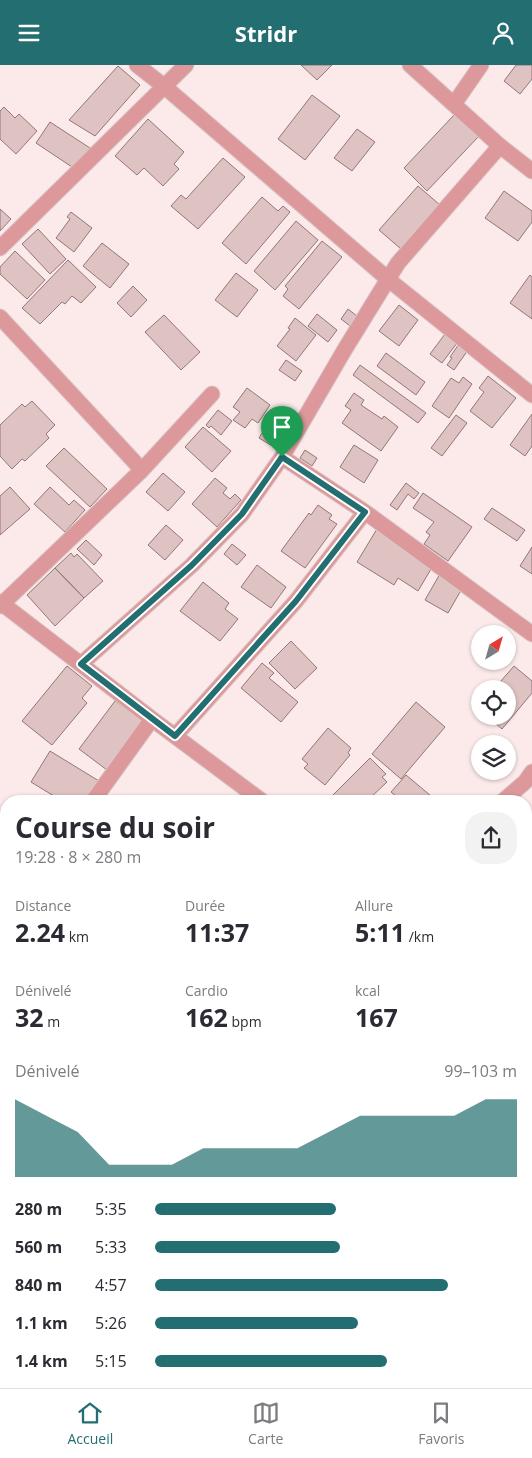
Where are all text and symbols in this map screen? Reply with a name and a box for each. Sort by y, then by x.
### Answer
text: Stridr [235,18,297,48]
icon: menu [15,19,43,47]
icon: person [489,19,517,47]
pin [261,406,303,457]
icon: arrive [268,413,296,441]
north arrow [471,625,516,670]
map controls [471,625,516,780]
button: locate [471,680,516,725]
button: layers [471,735,516,780]
text: Course du soir [15,808,215,846]
button: share [465,812,517,864]
text: 19:28 · 8 × 280 m [15,846,141,868]
text: Distance [15,896,71,915]
text: Durée [185,896,225,915]
text: Allure [355,896,393,915]
text: 2.24 [15,915,65,949]
text: 11:37 [185,915,249,949]
text: 5:11 [355,915,405,949]
text: km [65,927,89,946]
text: /km [405,927,434,946]
text: Dénivelé [15,981,71,1000]
text: Cardio [185,981,228,1000]
text: kcal [355,981,380,1000]
text: 32 [15,1000,44,1034]
text: 162 [185,1000,228,1034]
text: 167 [355,1000,398,1034]
text: m [44,1012,60,1031]
text: bpm [228,1012,262,1031]
text: Dénivelé [15,1060,79,1082]
text: 99–103 m [444,1060,517,1082]
text: 280 m [15,1198,62,1220]
text: 5:35 [95,1198,127,1220]
text: 560 m [15,1236,62,1258]
text: 5:33 [95,1236,127,1258]
text: 840 m [15,1274,62,1296]
text: 4:57 [95,1274,127,1296]
text: 1.1 km [15,1312,68,1334]
text: 5:26 [95,1312,127,1334]
text: 1.4 km [15,1350,68,1372]
text: 5:15 [95,1350,127,1372]
tab: Accueil [67,1399,113,1448]
tab: Carte [248,1399,283,1448]
tab: Favoris [418,1399,465,1448]

